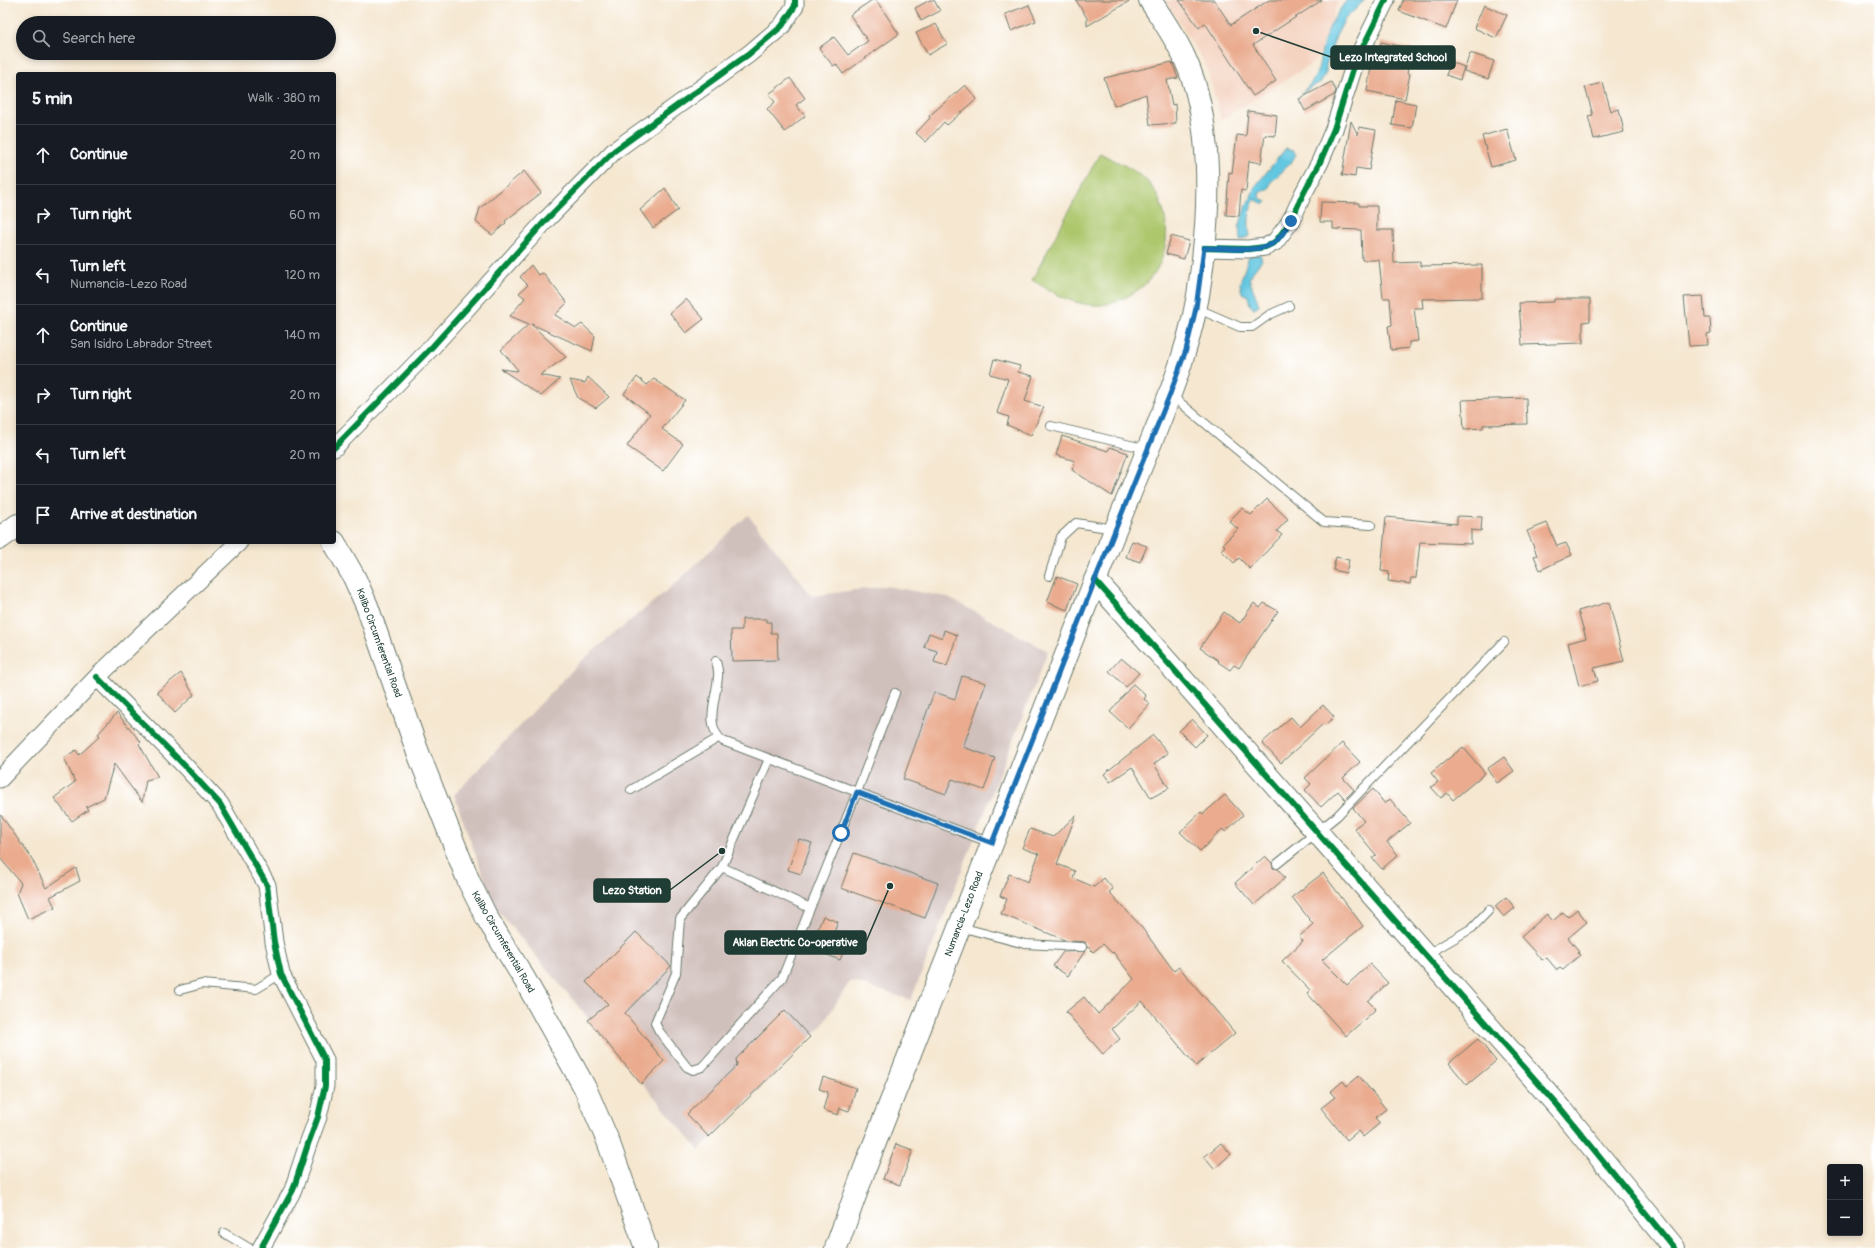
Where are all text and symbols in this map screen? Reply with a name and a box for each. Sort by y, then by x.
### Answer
search box [16,16,336,60]
icon: search [30,27,52,49]
text: Search here [62,29,135,48]
callout: Lezo Integrated School [1331,46,1455,69]
text: Lezo Integrated School [1339,51,1447,64]
text: 5 min [32,88,72,109]
text: Walk · 380 m [247,90,320,106]
icon: ahead [32,144,54,166]
text: Continue [70,145,128,164]
text: 20 m [289,147,320,163]
icon: right [32,204,54,226]
text: Turn right [70,205,131,224]
text: 60 m [289,207,320,223]
route end [1282,212,1300,230]
text: Turn left [70,257,126,276]
icon: left [32,264,54,286]
text: 120 m [284,267,320,283]
text: Numancia-Lezo Road [70,276,187,292]
text: Continue [70,317,128,336]
icon: ahead [32,324,54,346]
text: 140 m [284,327,320,343]
text: San Isidro Labrador Street [70,336,212,352]
icon: right [32,384,54,406]
text: Turn right [70,385,131,404]
text: 20 m [289,387,320,403]
icon: left [32,444,54,466]
text: Turn left [70,445,126,464]
text: 20 m [289,447,320,463]
icon: arrive [32,504,54,526]
text: Arrive at destination [70,505,197,524]
street label: Kalibo Circumferential Road [354,587,404,699]
route start [832,824,850,842]
street label: Numancia-Lezo Road [942,870,986,958]
callout: Lezo Station [594,879,670,902]
text: Lezo Station [602,884,662,897]
street label: Kalibo Circumferential Road [469,889,537,995]
callout: Aklan Electric Co-operative [725,931,866,954]
text: Aklan Electric Co-operative [732,936,858,949]
map controls [1827,1164,1863,1236]
button: + [1827,1164,1863,1200]
button: − [1827,1200,1863,1236]

